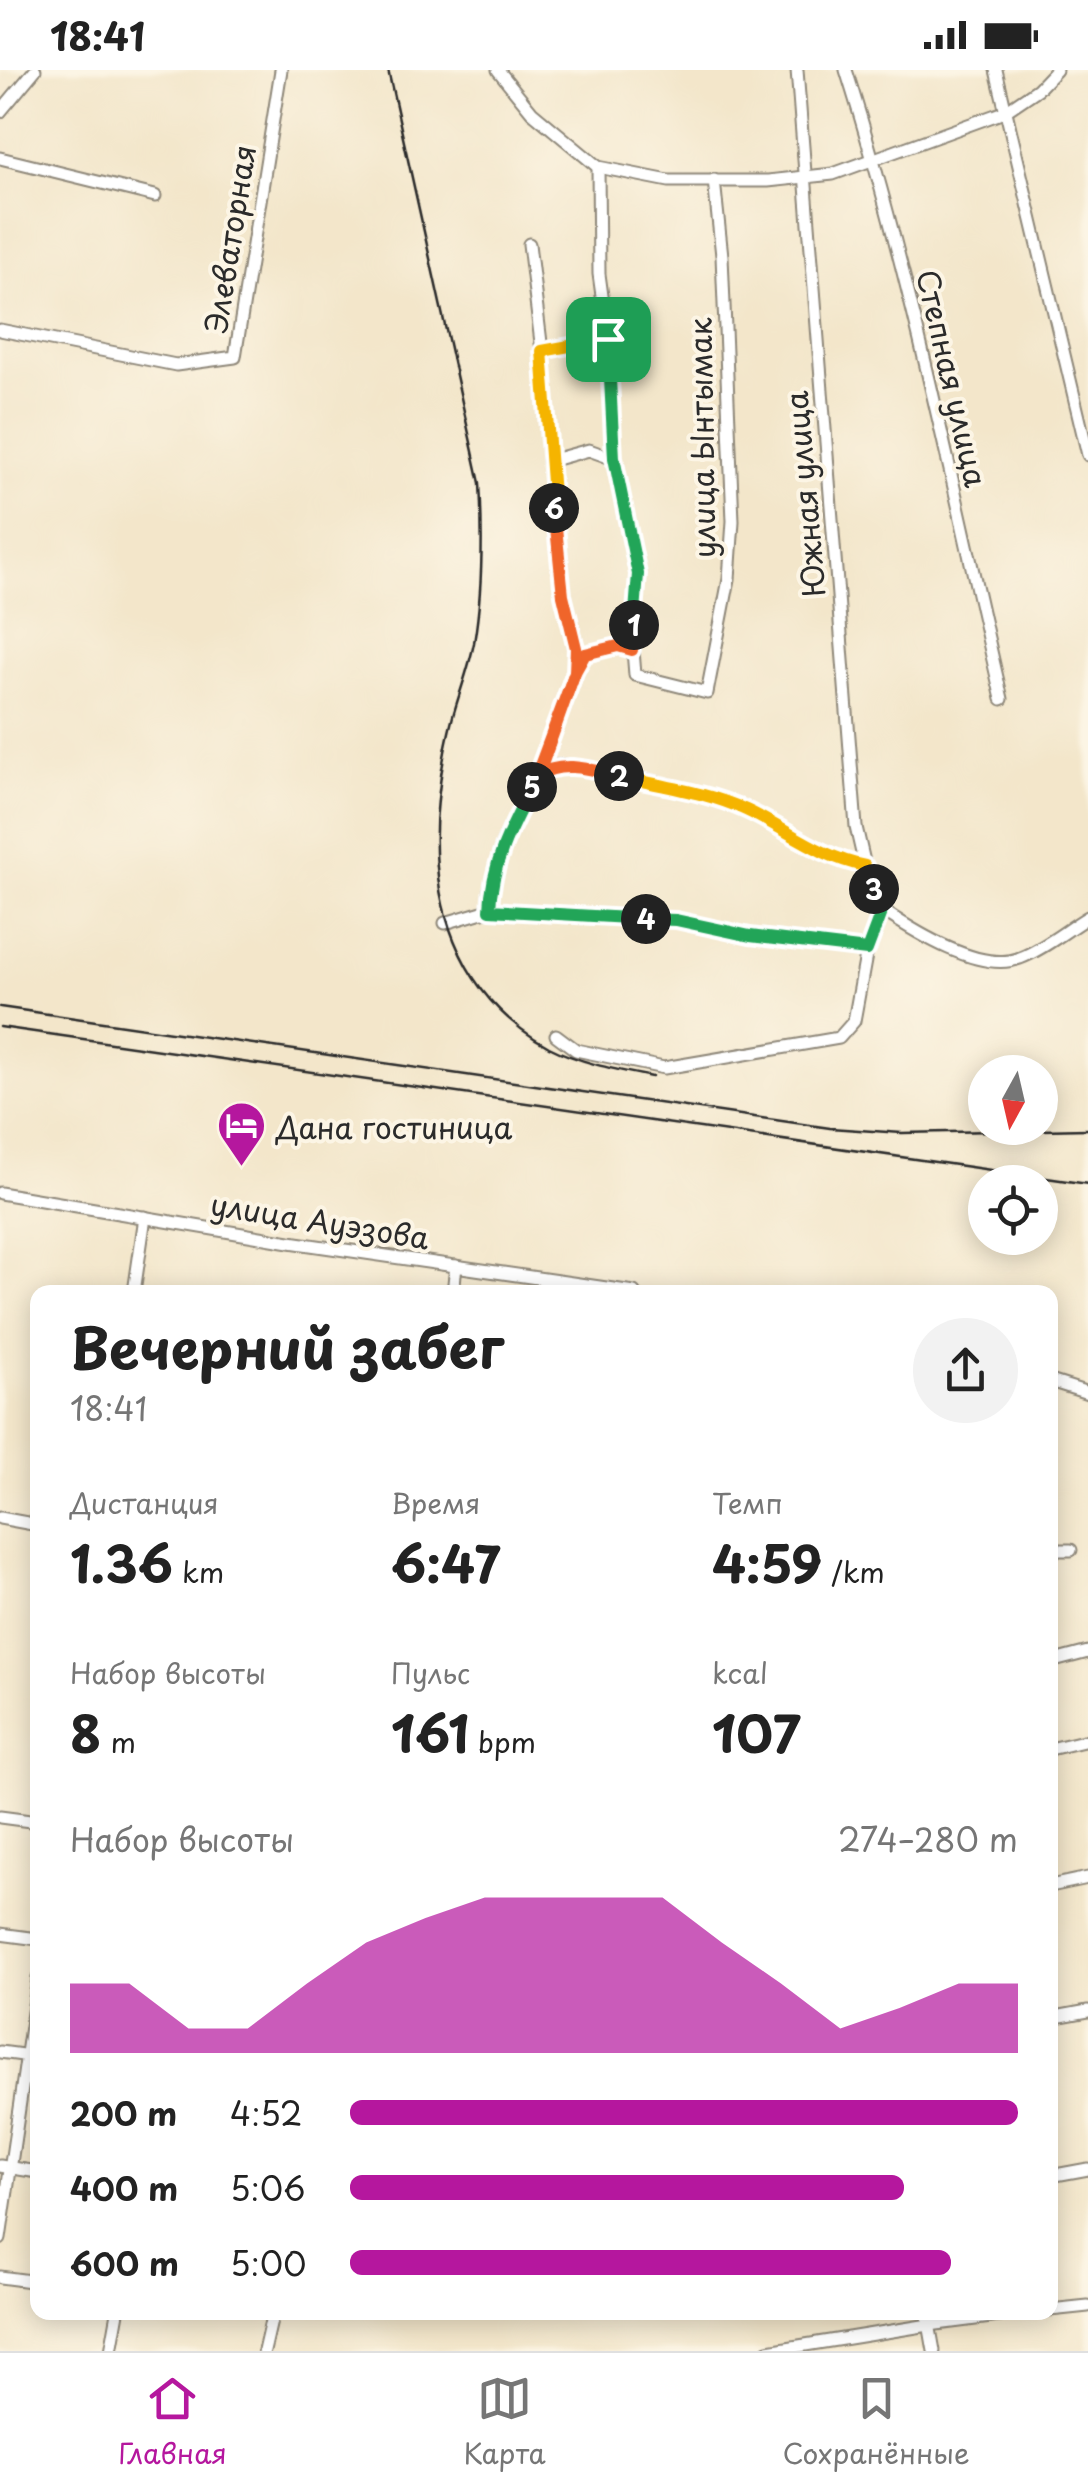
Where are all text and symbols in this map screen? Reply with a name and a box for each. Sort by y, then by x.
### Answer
text: 18:41 [50,7,145,64]
street label: Элеваторная [192,142,266,336]
street label: Степная улица [906,265,1000,491]
pin [566,297,651,382]
icon: arrive [581,312,636,367]
street label: улица Ынтымак [676,317,726,559]
street label: Южная улица [773,389,835,599]
pin: 6 [529,483,579,533]
text: 6 [544,486,564,529]
pin: 1 [609,600,659,650]
text: 1 [627,603,641,646]
pin: 2 [594,751,644,801]
text: 2 [609,754,629,797]
pin: 5 [507,762,557,812]
text: 5 [523,765,541,808]
pin: 3 [849,864,899,914]
text: 3 [865,867,883,910]
pin: 4 [621,894,671,944]
text: 4 [636,897,656,940]
north arrow [968,1055,1058,1145]
map controls [968,1055,1058,1255]
hotel icon: Дана гостиница [215,1100,267,1168]
place label: Дана гостиница [275,1104,512,1149]
button: locate [968,1165,1058,1255]
street label: улица Ауэзова [207,1180,433,1260]
text: Вечерний забег [70,1305,504,1388]
button: share [913,1318,1018,1423]
text: 18:41 [70,1384,147,1432]
text: Дистанция [70,1481,219,1524]
text: Время [391,1481,480,1524]
text: Темп [712,1481,783,1524]
text: 1.36 [70,1524,173,1600]
text: 6:47 [391,1524,501,1600]
text: 4:59 [712,1524,822,1600]
text: km [173,1550,224,1593]
text: /km [822,1550,885,1593]
text: Набор высоты [70,1651,266,1694]
text: Пульс [391,1651,470,1694]
text: kcal [712,1651,768,1694]
text: 8 [70,1694,101,1770]
text: 161 [391,1694,469,1770]
text: 107 [712,1694,801,1770]
text: m [101,1720,136,1763]
text: bpm [469,1720,536,1763]
text: Набор высоты [70,1815,294,1863]
text: 274–280 m [838,1815,1018,1863]
text: 200 m [70,2089,177,2137]
text: 4:52 [230,2089,303,2137]
text: 400 m [70,2164,178,2212]
text: 5:06 [230,2164,306,2212]
text: 600 m [70,2239,179,2287]
text: 5:00 [230,2239,307,2287]
tab: Главная [118,2371,227,2474]
tab: Карта [464,2371,546,2474]
tab: Сохранённые [782,2371,970,2474]

